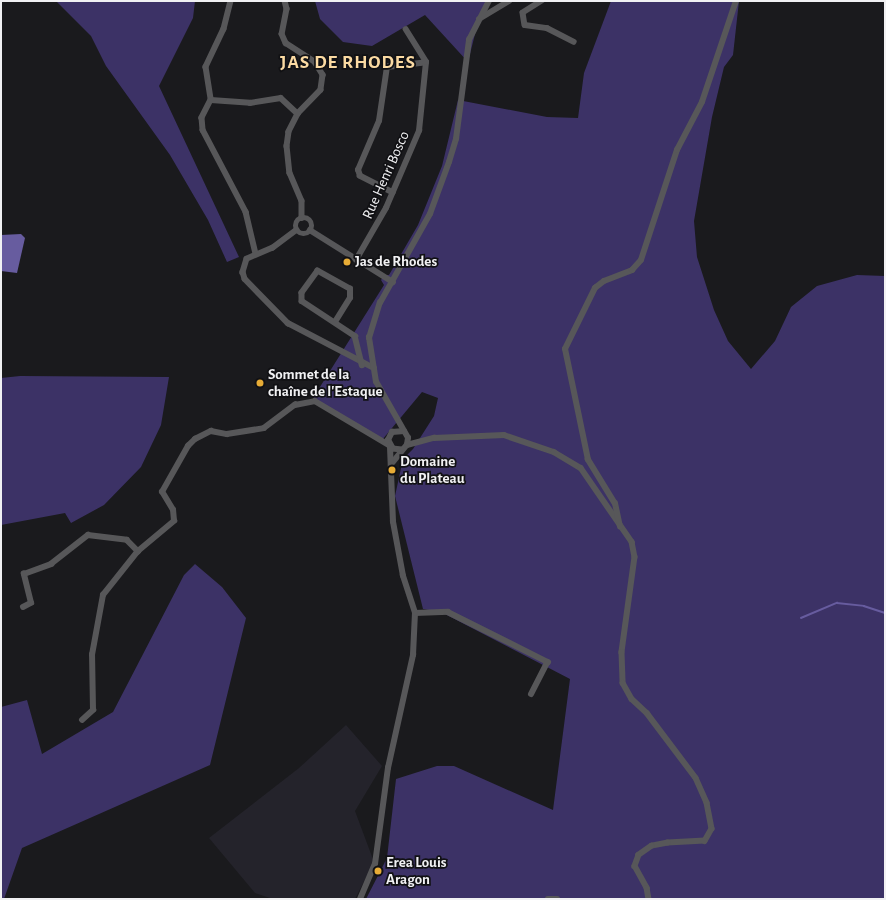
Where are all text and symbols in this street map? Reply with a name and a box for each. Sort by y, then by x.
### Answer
district label: JAS DE RHODES [280,52,416,74]
street label: Rue Henri Bosco [359,128,413,222]
place label: Jas de Rhodes [355,253,437,271]
marker: Jas de Rhodes [342,257,352,267]
place label: Sommet de la chaîne de l'Estaque [268,365,383,400]
marker: Sommet de la chaîne de l'Estaque [255,378,265,388]
place label: Domaine du Plateau [400,452,465,487]
marker: Domaine du Plateau [387,465,397,475]
place label: Erea Louis Aragon [386,853,447,888]
marker: Erea Louis Aragon [373,866,383,876]

